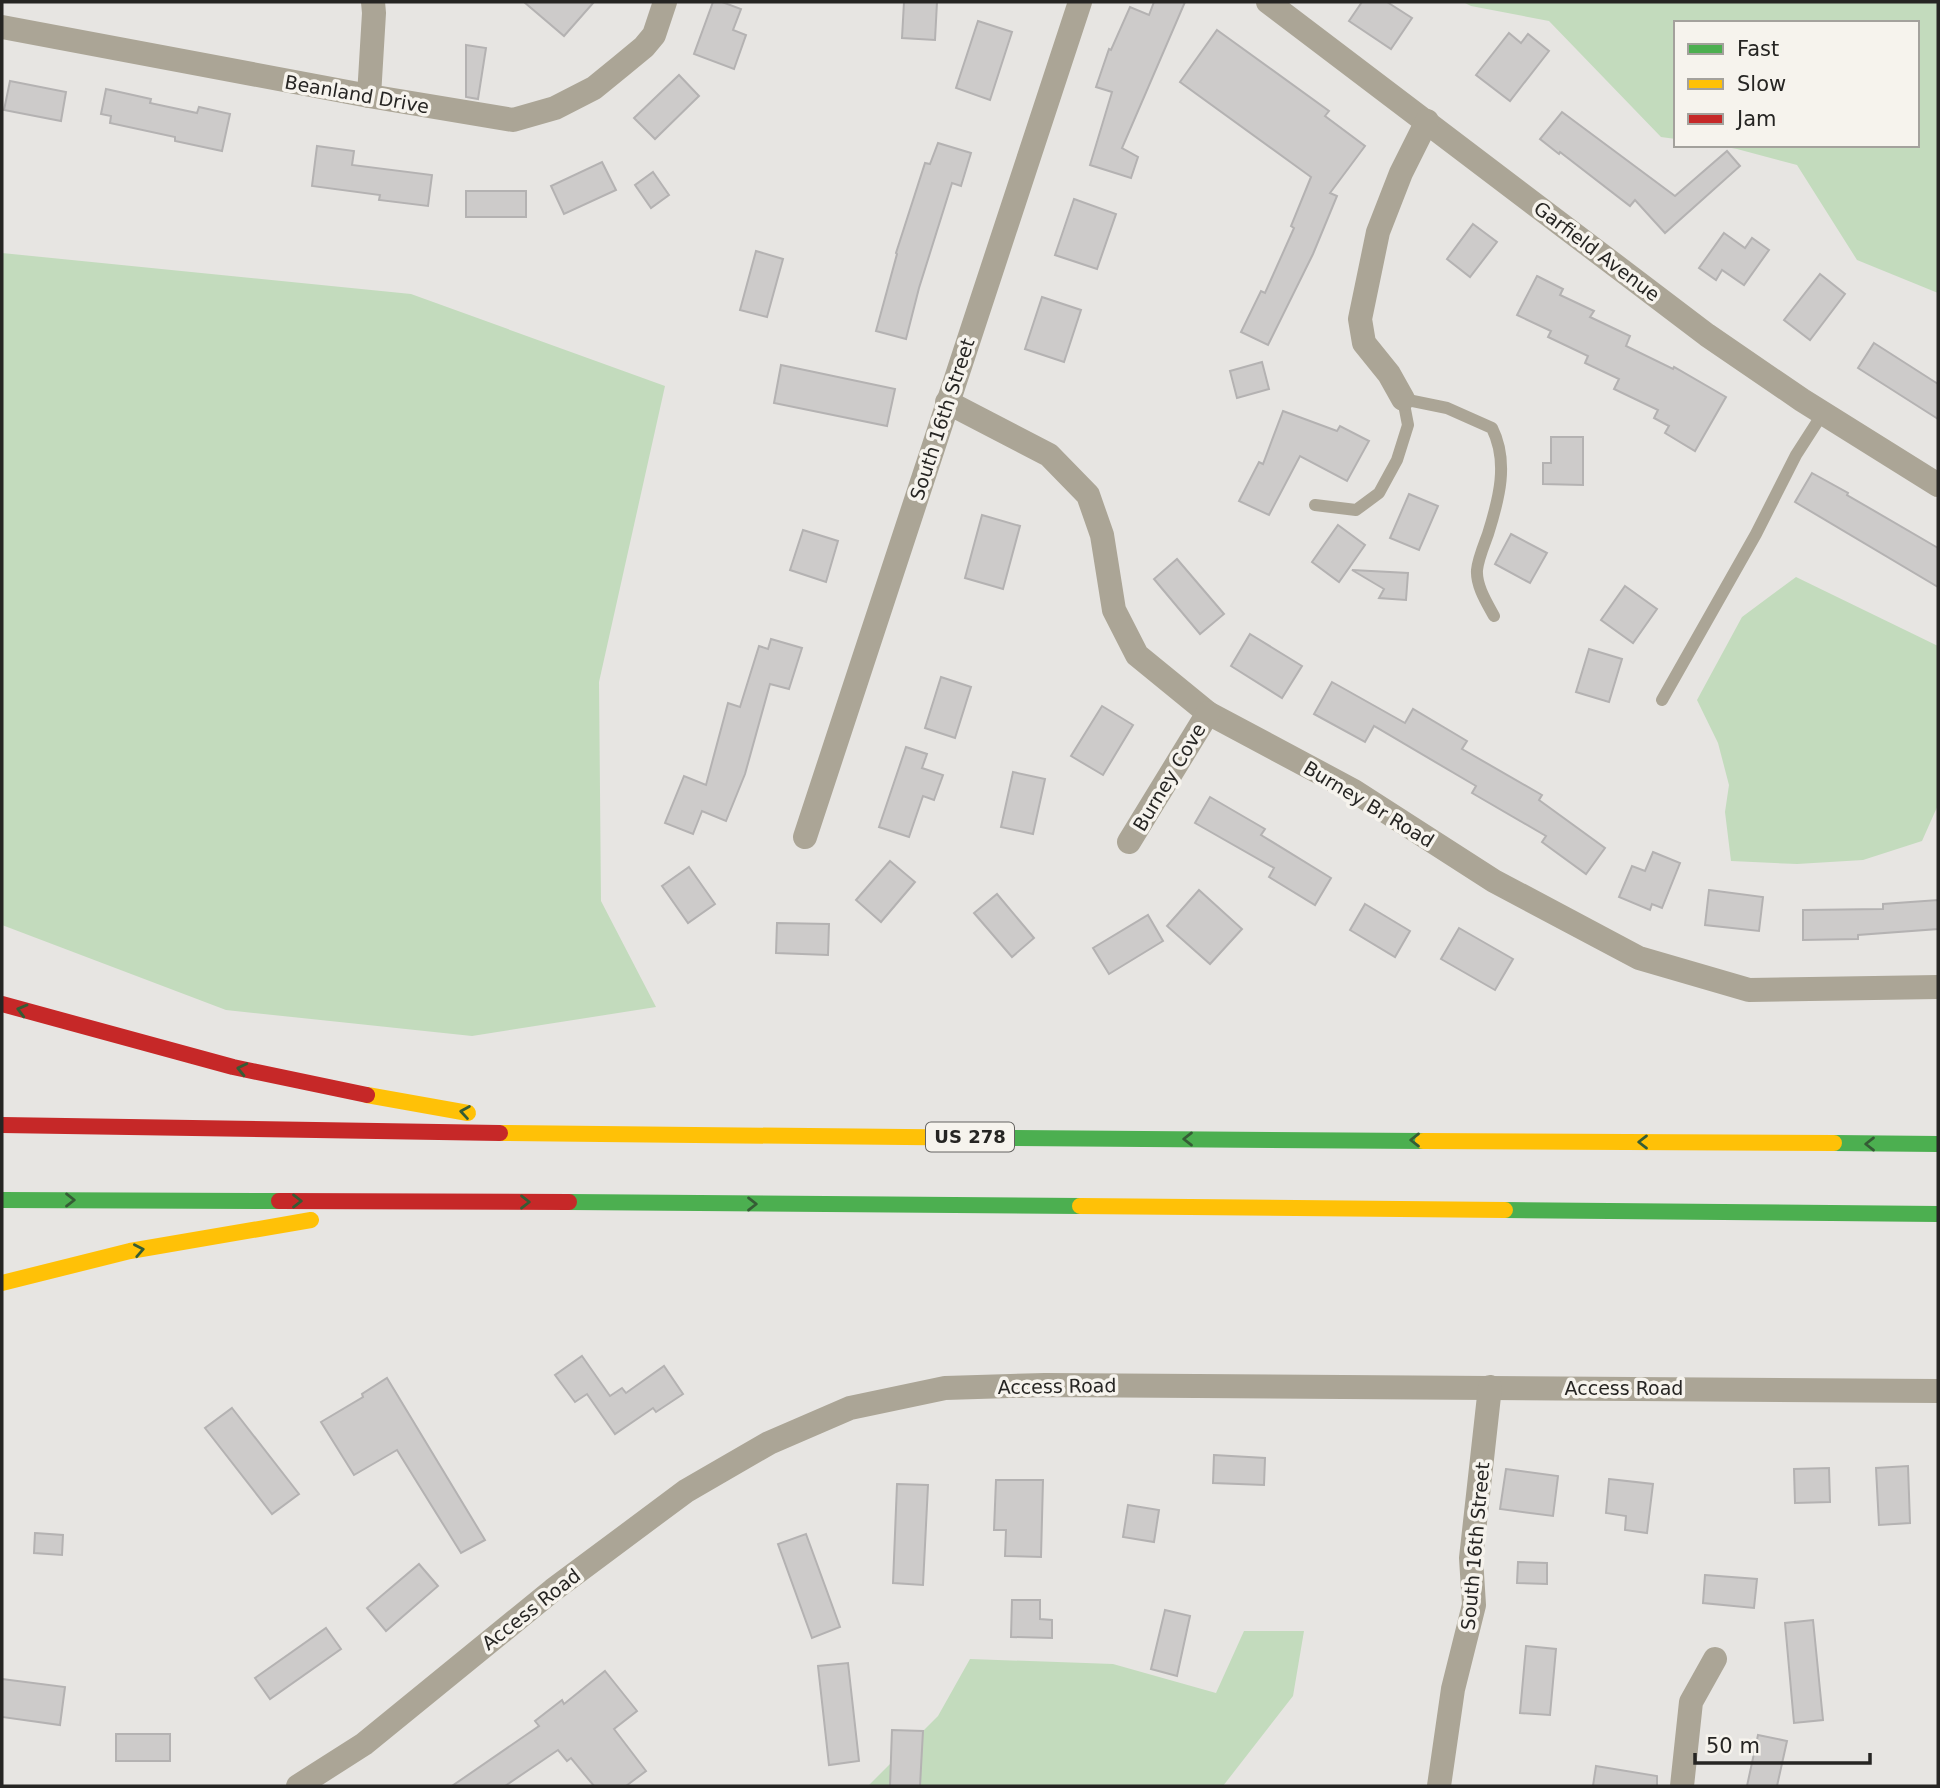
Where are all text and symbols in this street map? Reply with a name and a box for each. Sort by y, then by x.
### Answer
legend [1674,21,1919,147]
text: Fast [1737,37,1779,61]
street label: Beanland Drive [283,70,431,118]
text: Slow [1737,72,1786,96]
text: Jam [1735,107,1777,131]
street label: Garfield Avenue [1530,197,1664,305]
street label: South 16th Street [905,335,979,503]
street label: Burney Cove [1128,719,1210,835]
street label: Burney Br Road [1300,756,1438,852]
one-way arrow [16,1004,28,1018]
one-way arrow [236,1062,248,1077]
one-way arrow [459,1105,471,1120]
road number: US 278 [926,1122,1014,1152]
one-way arrow [1182,1131,1192,1147]
one-way arrow [1409,1133,1420,1148]
one-way arrow [1637,1134,1647,1150]
one-way arrow [1864,1136,1875,1152]
one-way arrow [65,1192,76,1208]
one-way arrow [293,1193,303,1209]
one-way arrow [520,1194,531,1210]
one-way arrow [748,1196,758,1212]
one-way arrow [133,1243,145,1258]
street label: Access Road [997,1374,1117,1398]
street label: Access Road [1565,1377,1683,1399]
street label: South 16th Street [1457,1461,1493,1631]
street label: Access Road [477,1564,585,1654]
scale bar [1695,1722,1870,1766]
text: 50 m [1706,1734,1760,1758]

